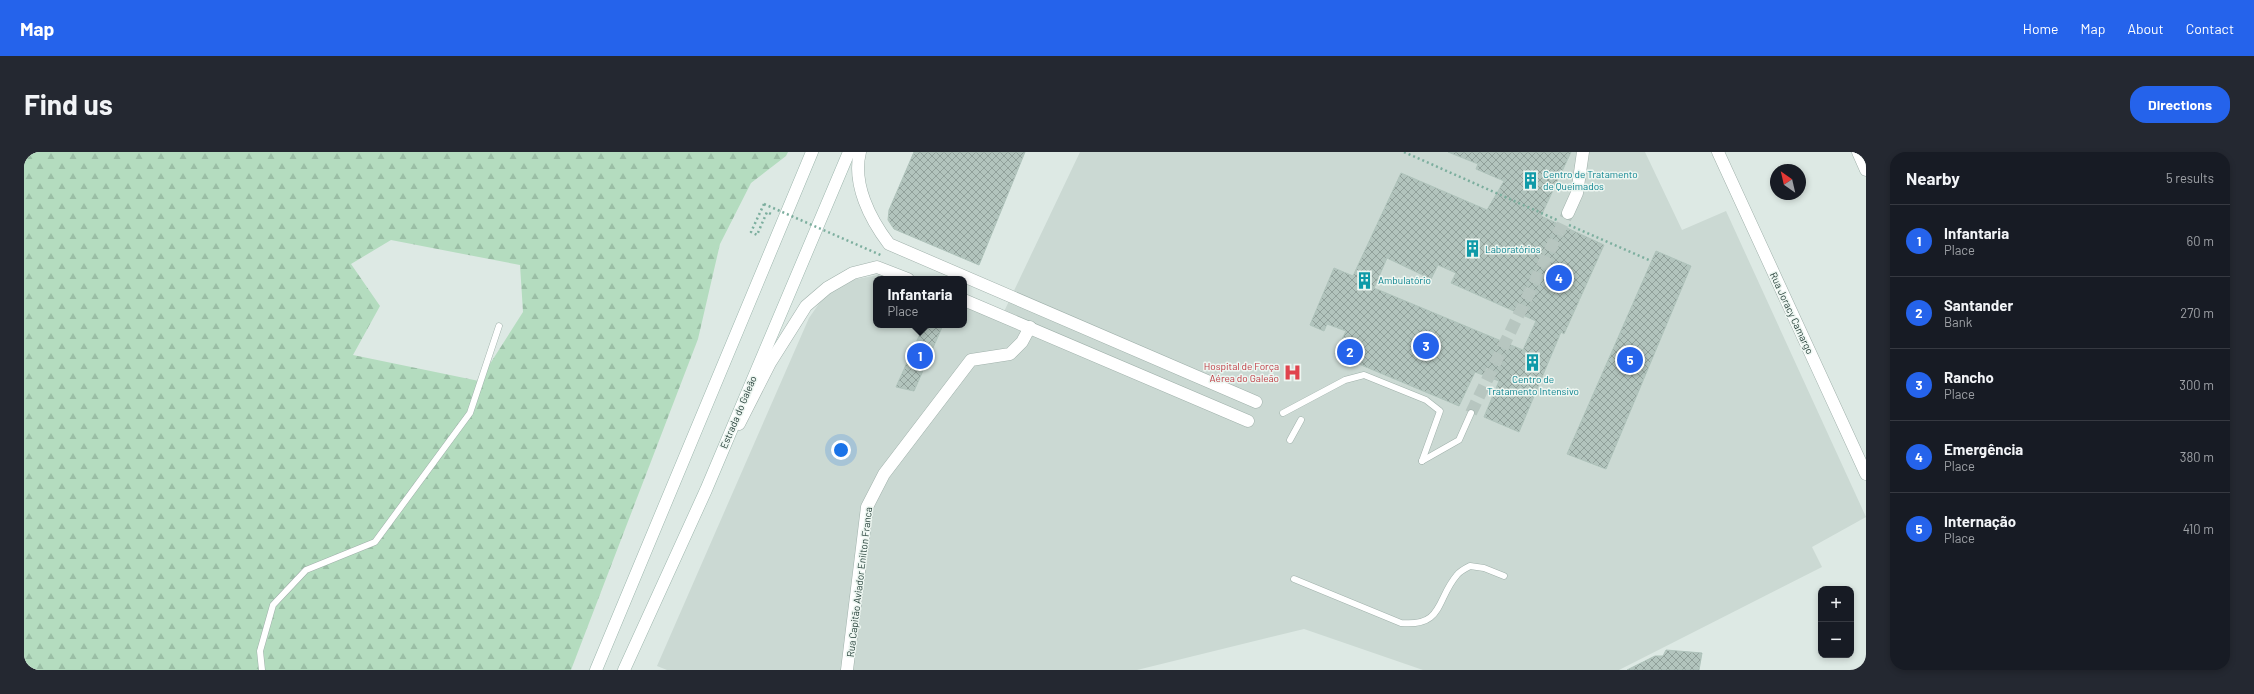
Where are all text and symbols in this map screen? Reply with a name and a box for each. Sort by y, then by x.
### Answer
text: Map [20,17,54,40]
text: Home [2023,20,2059,37]
text: Map [2081,20,2105,37]
text: About [2127,20,2164,37]
text: Contact [2186,20,2234,37]
button: Directions [2130,86,2230,123]
text: Find us [24,87,113,121]
north arrow [1770,164,1806,200]
place label: Centro de Tratamento de Queimados [1543,168,1638,192]
text: Nearby [1906,168,1960,188]
building icon: Centro de Tratamento de Queimados [1520,170,1540,190]
text: 5 results [2166,170,2214,186]
text: Infantaria [1944,224,2009,242]
text: 1 [1917,233,1921,249]
text: 60 m [2187,233,2214,249]
building icon: Laboratórios [1462,239,1482,259]
text: Place [1944,242,1975,258]
place label: Laboratórios [1485,243,1541,255]
pin: 4 [1546,263,1572,293]
building icon: Ambulatório [1355,270,1375,290]
street label: Rua Joracy Camargo [1768,270,1816,356]
place label: Ambulatório [1378,274,1431,286]
popup [873,276,967,328]
text: Infantaria [887,285,953,303]
text: Santander [1944,296,2013,314]
text: Place [887,303,918,319]
text: 2 [1915,305,1923,321]
text: 270 m [2180,305,2214,321]
text: Bank [1944,314,1972,330]
pin: 3 [1413,331,1439,361]
pin: 2 [1337,337,1363,367]
pin: 1 [907,341,933,371]
pin: 5 [1617,345,1643,375]
building icon: Centro de Tratamento Intensivo [1523,352,1543,372]
place label: Hospital de Força Aérea do Galeão [1204,360,1279,384]
hospital icon: Hospital de Força Aérea do Galeão [1282,362,1302,382]
text: Rancho [1944,368,1994,386]
place label: Centro de Tratamento Intensivo [1487,373,1579,397]
street label: Estrada do Galeão [717,374,759,450]
text: 3 [1915,377,1923,393]
text: 300 m [2179,377,2214,393]
text: Place [1944,386,1975,402]
your location [831,440,851,460]
text: Emergência [1944,440,2023,458]
text: 4 [1915,449,1923,465]
text: 380 m [2180,449,2214,465]
text: Place [1944,458,1975,474]
street label: Rua Capitão Aviador Enilton Franca [844,506,874,658]
text: Internação [1944,512,2016,530]
text: 5 [1915,521,1923,537]
text: 410 m [2183,521,2214,537]
text: Place [1944,530,1975,546]
map controls [1818,586,1854,658]
button: + [1818,586,1854,622]
button: − [1818,622,1854,658]

